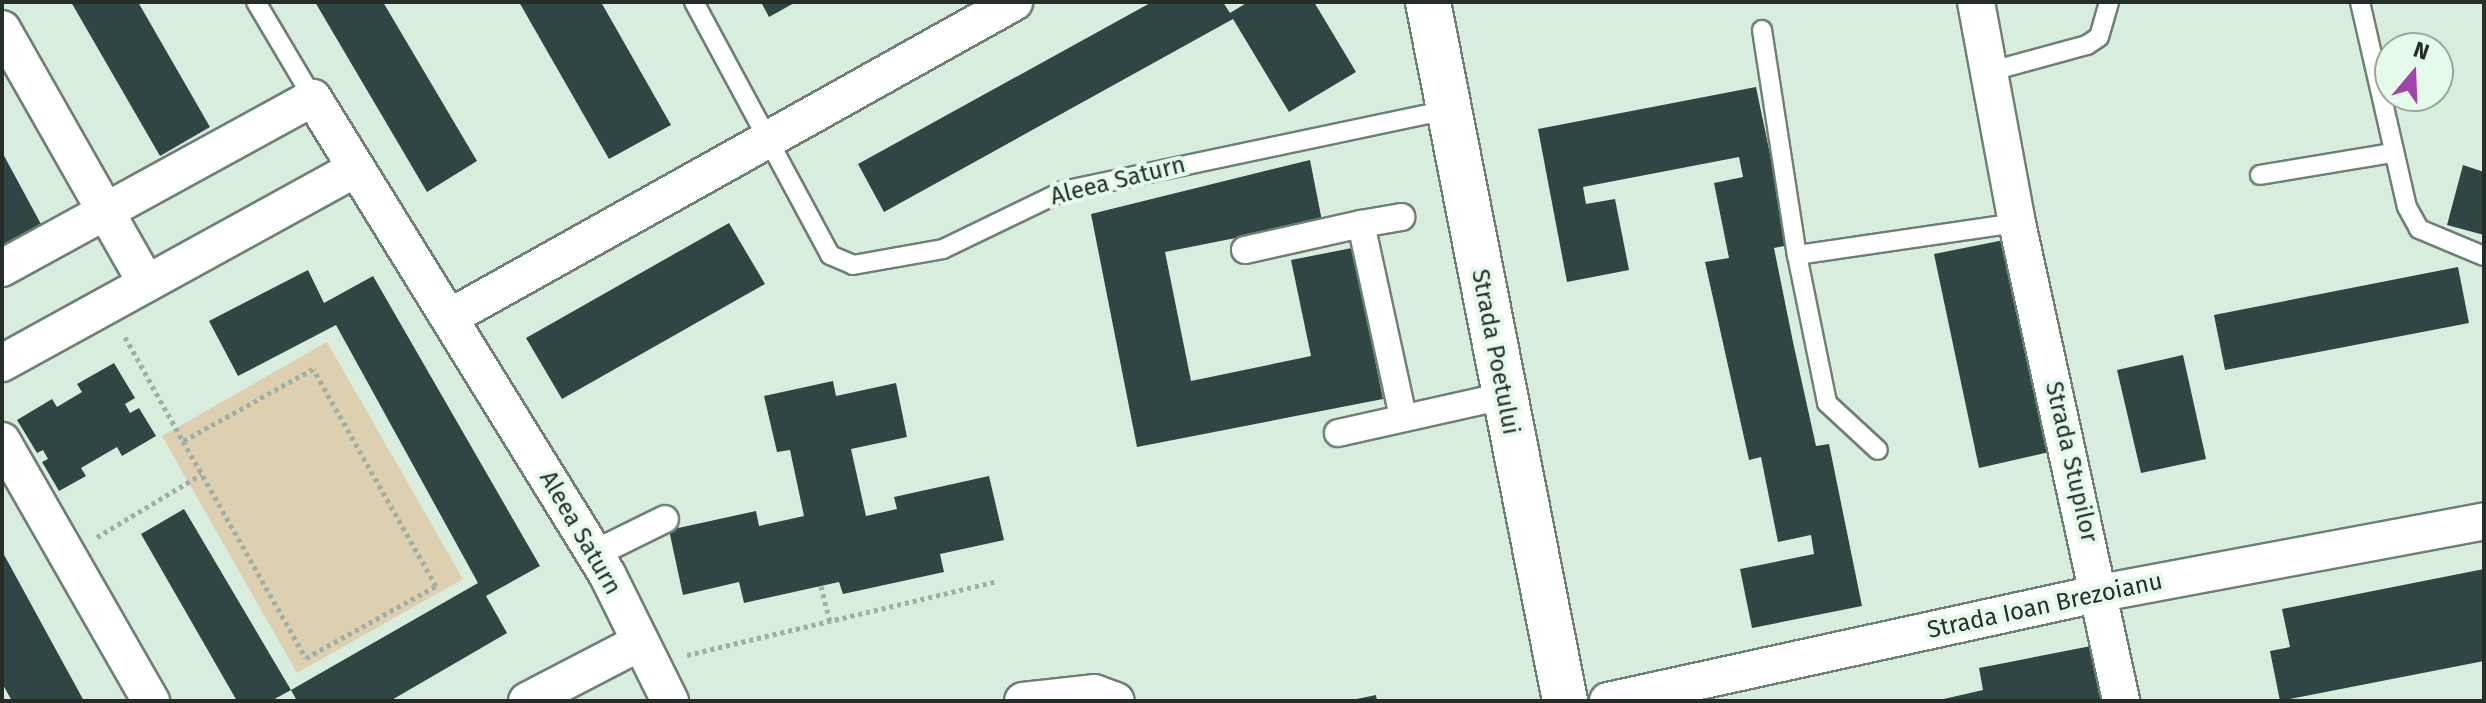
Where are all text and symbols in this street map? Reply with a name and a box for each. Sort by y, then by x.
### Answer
north arrow [2374,32,2454,112]
text: N [2410,36,2433,66]
street label: Aleea Saturn [1048,150,1188,212]
street label: Strada Poetului [1465,267,1525,437]
street label: Strada Stupilor [2039,379,2103,545]
street label: Aleea Saturn [533,466,627,600]
street label: Strada Ioan Brezoianu [1925,567,2165,645]

